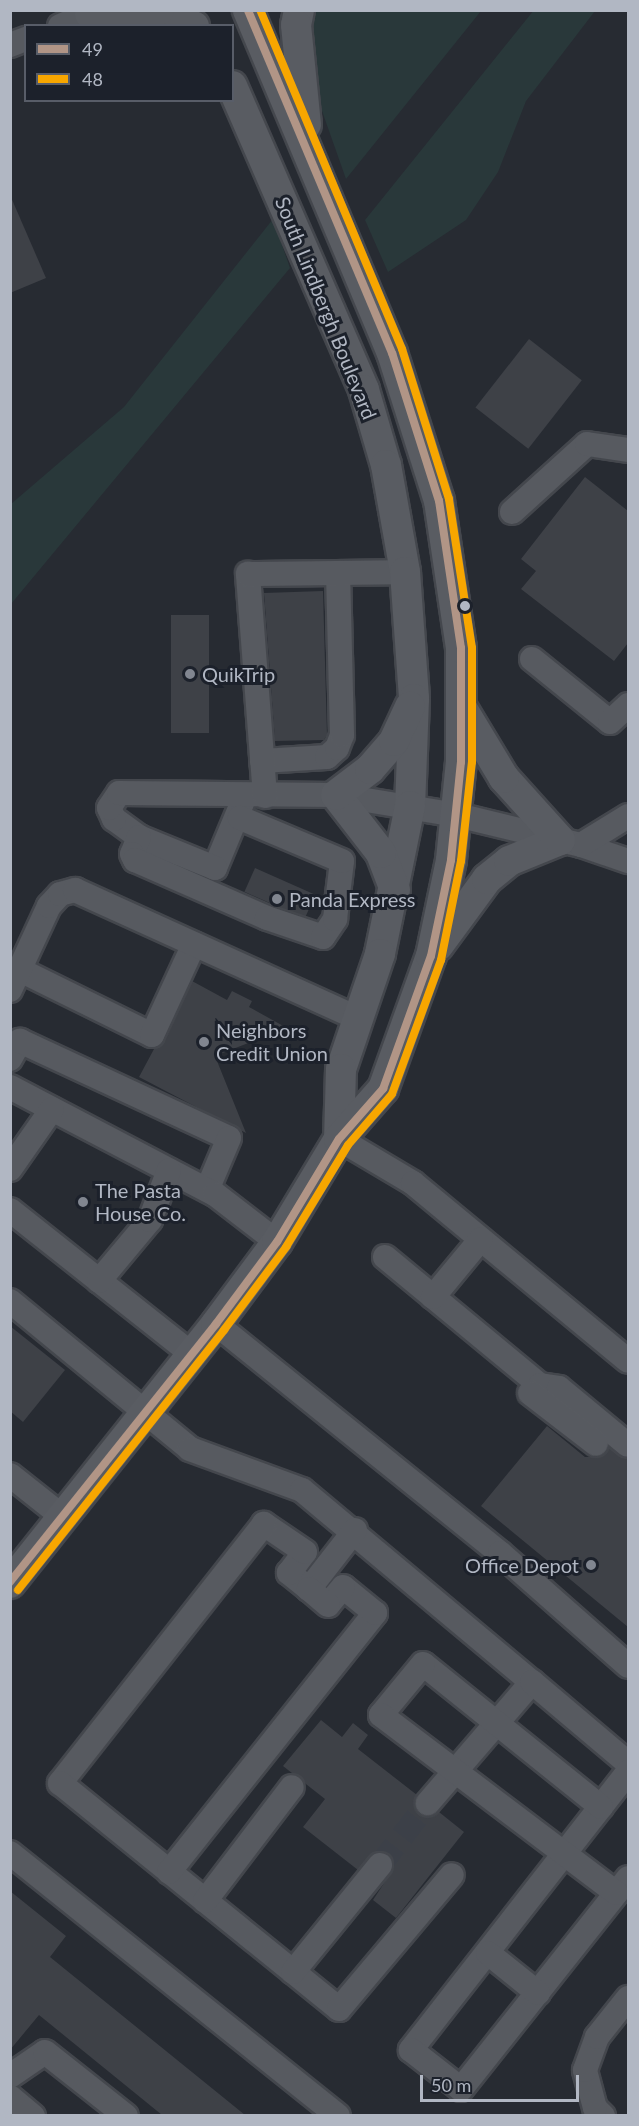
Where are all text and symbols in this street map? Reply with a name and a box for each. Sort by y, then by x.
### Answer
legend [24,24,234,102]
text: 49 [82,38,103,60]
text: 48 [82,68,103,90]
street label: South Lindbergh Boulevard [270,193,382,423]
unlabelled marker [459,600,471,612]
place label: QuikTrip [202,662,275,686]
marker: QuikTrip [183,667,197,681]
place label: Panda Express [289,887,416,911]
marker: Panda Express [270,892,284,906]
place label: Neighbors Credit Union [216,1018,328,1065]
marker: Neighbors Credit Union [197,1035,211,1049]
place label: The Pasta House Co. [95,1178,186,1225]
marker: The Pasta House Co. [76,1195,90,1209]
place label: Office Depot [465,1553,579,1577]
marker: Office Depot [584,1558,598,1572]
scale bar [423,2063,582,2101]
text: 50 m [431,2074,471,2096]

